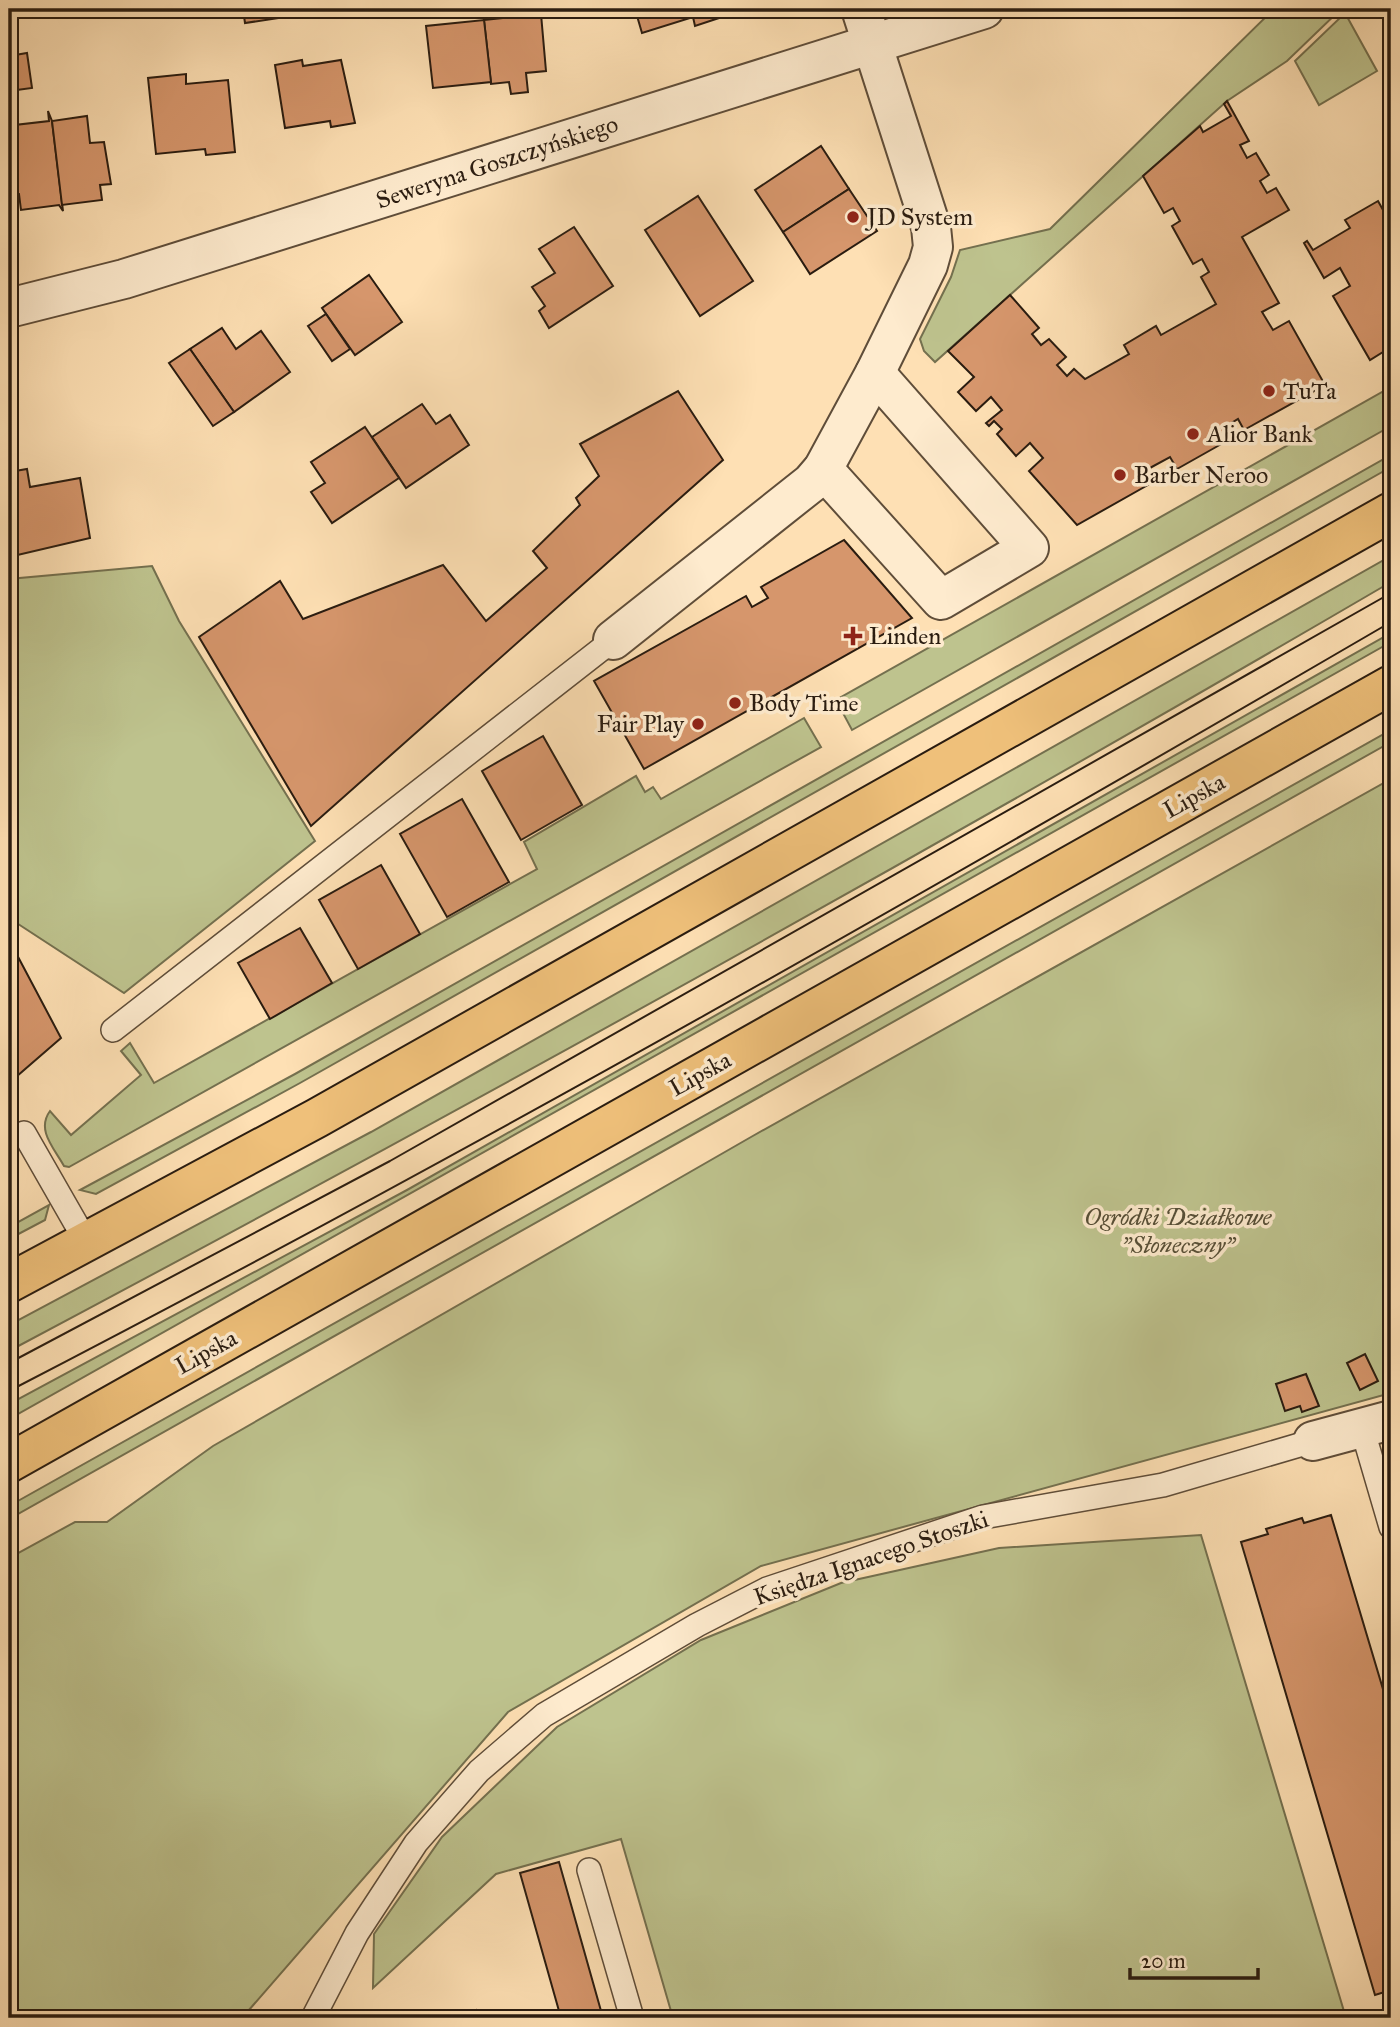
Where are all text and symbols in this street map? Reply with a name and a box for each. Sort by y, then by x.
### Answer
street label: Seweryna Goszczyńskiego [372,109,622,215]
place label: JD System [864,202,973,232]
marker: JD System [845,209,861,225]
place label: TuTa [1283,376,1337,406]
marker: TuTa [1261,383,1277,399]
place label: Alior Bank [1206,419,1313,449]
marker: Alior Bank [1185,426,1201,442]
place label: Barber Neroo [1134,460,1268,490]
marker: Barber Neroo [1112,467,1128,483]
place label: Linden [869,621,941,651]
marker: Linden [843,626,863,646]
place label: Body Time [749,688,859,718]
marker: Body Time [727,695,743,711]
place label: Fair Play [597,709,685,739]
marker: Fair Play [690,716,706,732]
street label: Lipska [1158,766,1231,825]
street label: Lipska [664,1044,737,1103]
park label: Ogródki Działkowe "Słoneczny" [1084,1202,1273,1260]
street label: Lipska [170,1322,243,1381]
street label: Księdza Ignacego Stoszki [750,1504,993,1612]
scale bar [1130,1936,1258,1980]
text: 20 m [1141,1948,1186,1974]

